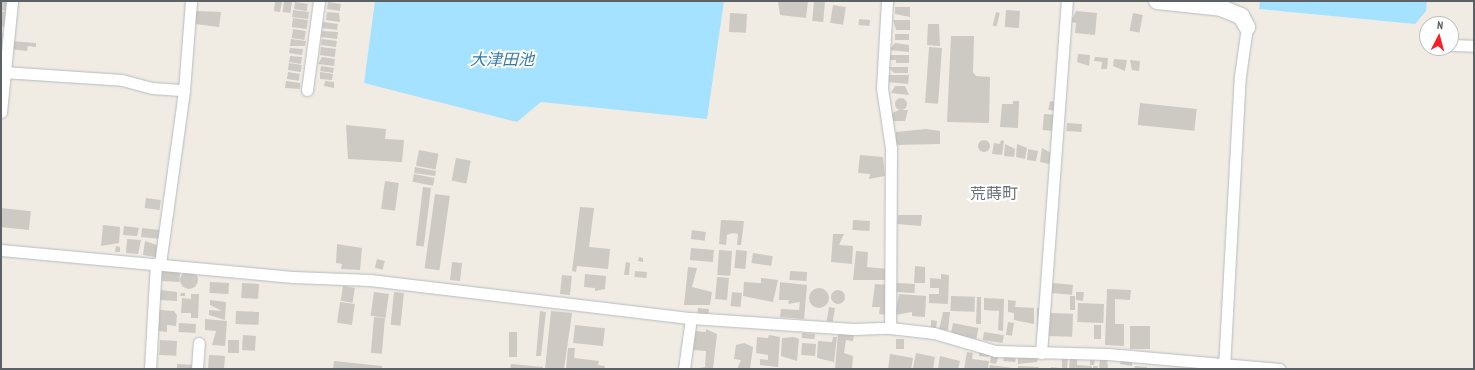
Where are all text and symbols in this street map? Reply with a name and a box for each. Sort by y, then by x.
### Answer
north arrow [1419,16,1459,56]
text: N [1436,18,1444,32]
water label: 大津田池 [470,49,534,69]
district label: 荒蒔町 [970,183,1018,203]

